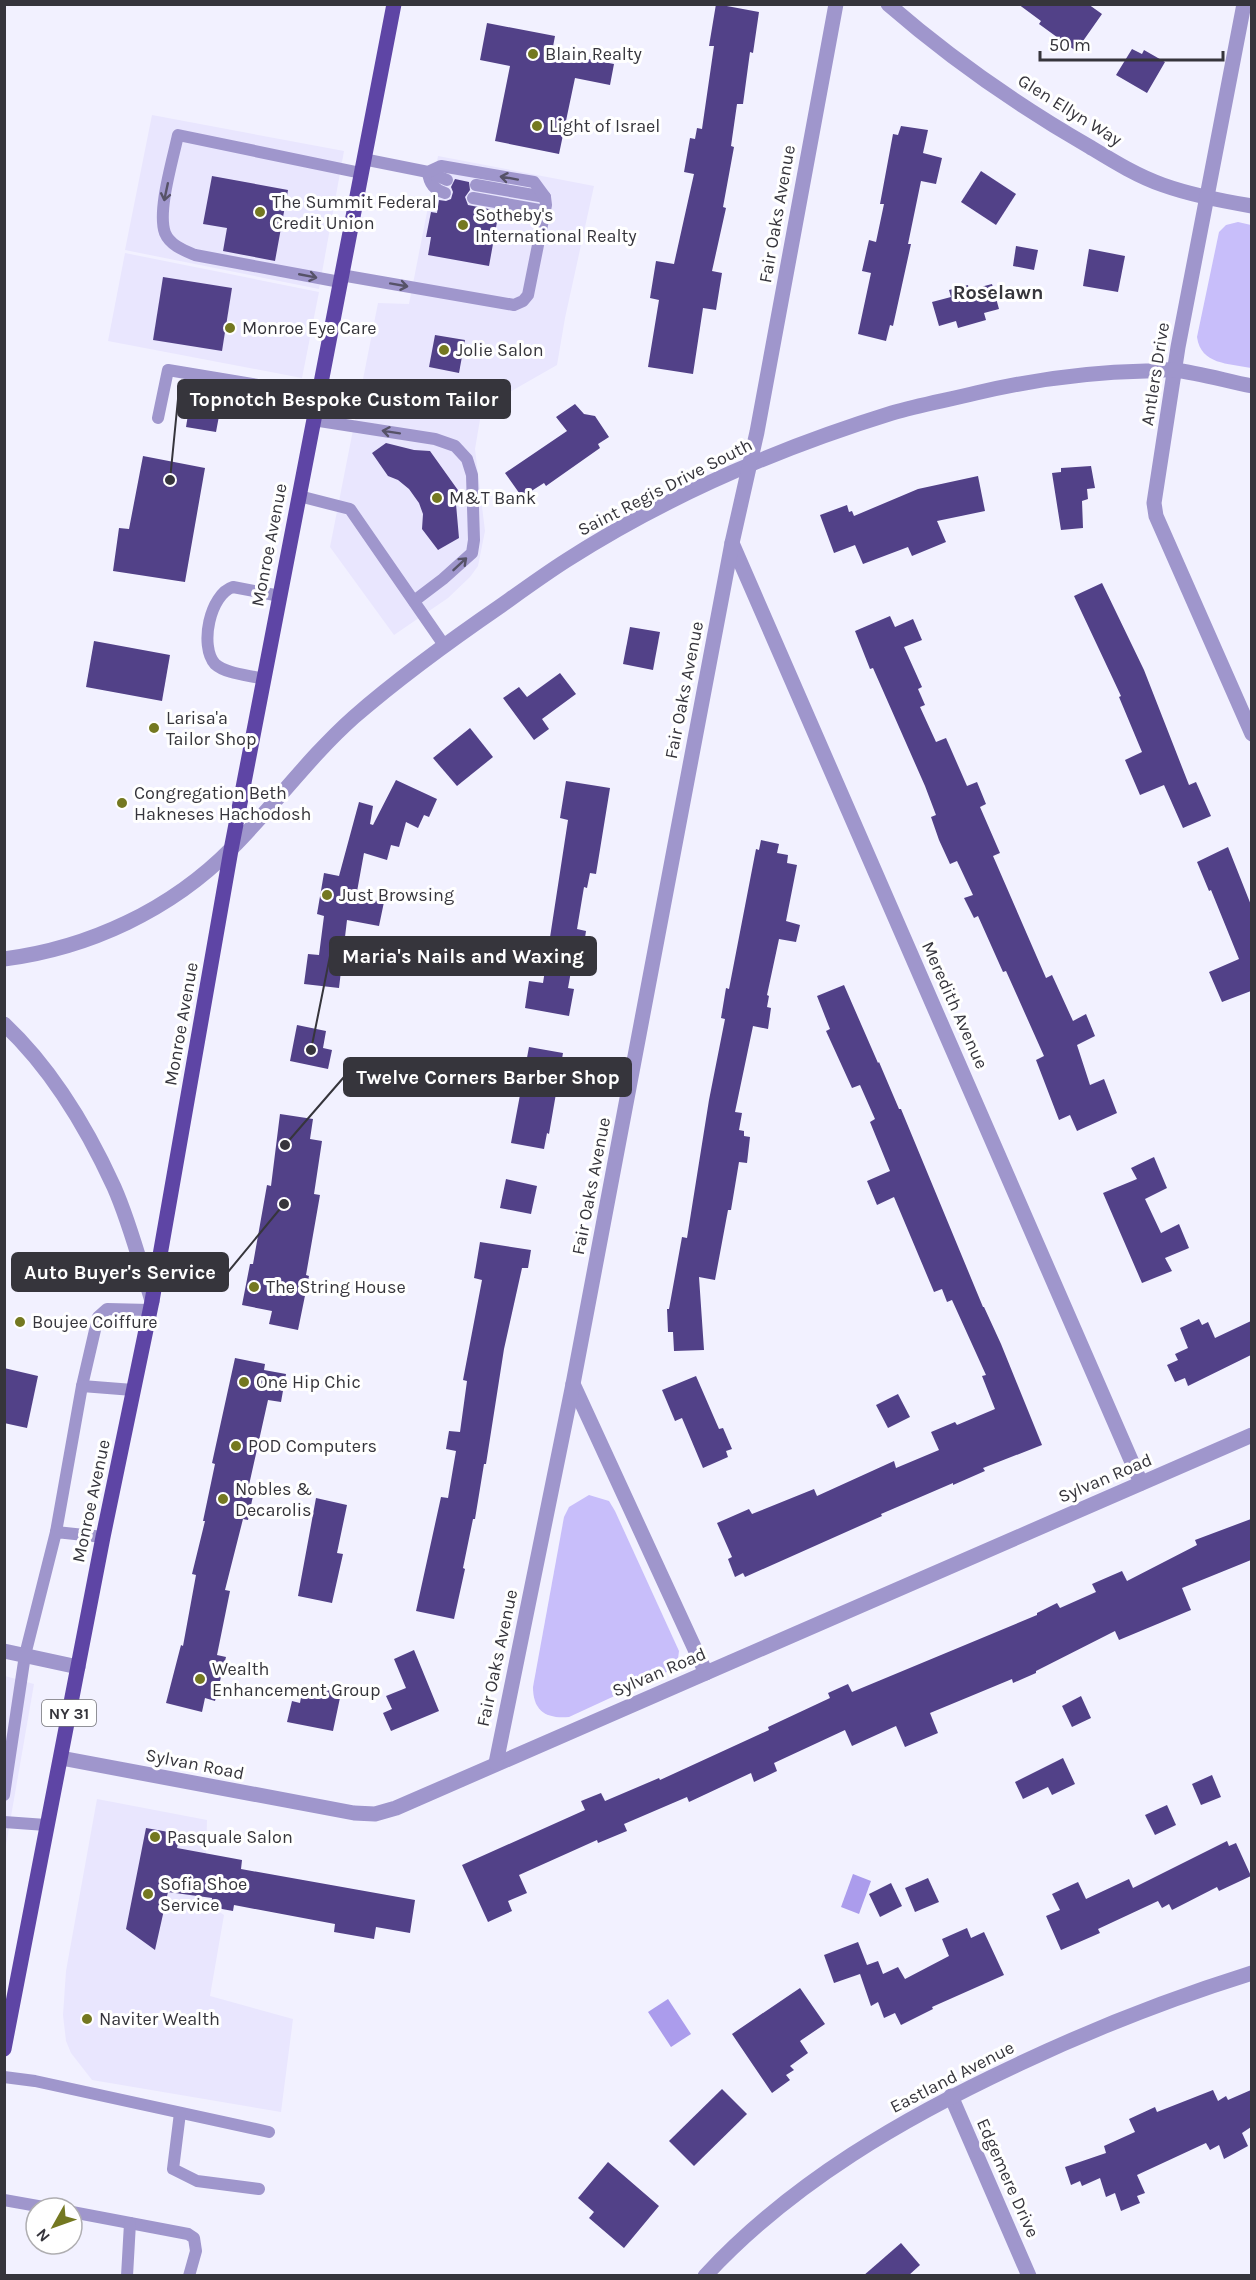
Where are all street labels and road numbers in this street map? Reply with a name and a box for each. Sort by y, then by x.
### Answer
street label: Glen Ellyn Way [1014,69,1127,151]
street label: Fair Oaks Avenue [754,143,800,285]
street label: Antlers Drive [1136,321,1174,427]
street label: Saint Regis Drive South [574,433,756,541]
street label: Monroe Avenue [246,482,292,608]
street label: Fair Oaks Avenue [660,619,708,761]
street label: Meredith Avenue [917,938,993,1072]
street label: Monroe Avenue [159,961,203,1087]
street label: Fair Oaks Avenue [567,1115,615,1257]
street label: Monroe Avenue [67,1438,115,1564]
street label: Sylvan Road [1055,1448,1155,1508]
street label: Fair Oaks Avenue [472,1587,522,1729]
street label: Sylvan Road [609,1642,709,1702]
road number: NY 31 [42,1700,96,1726]
street label: Sylvan Road [144,1744,246,1784]
street label: Eastland Avenue [886,2036,1018,2118]
street label: Edgemere Drive [972,2115,1044,2241]

